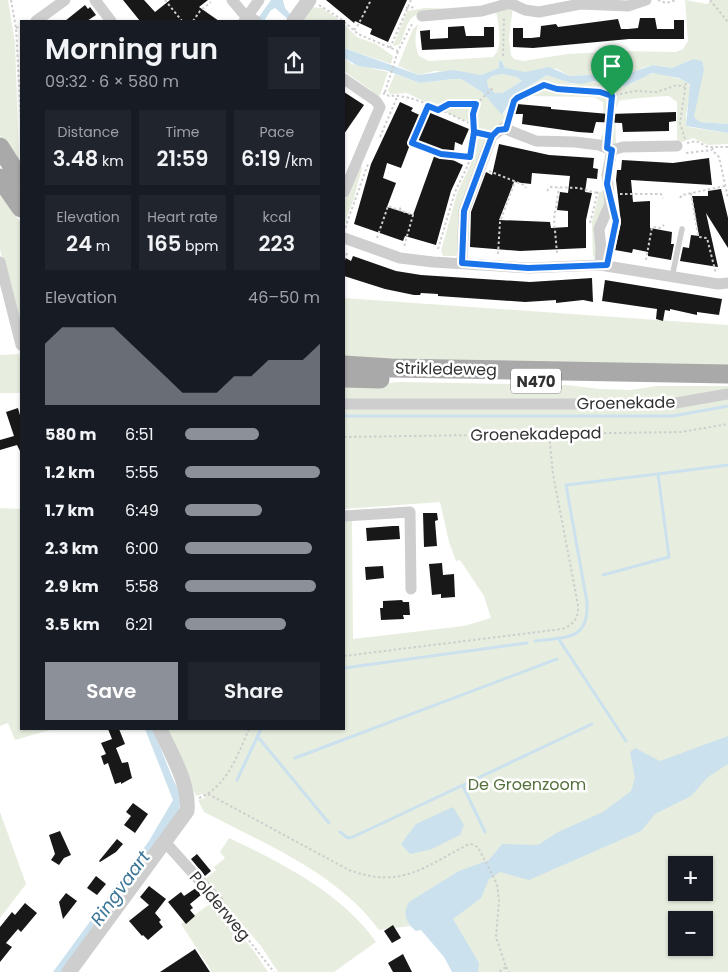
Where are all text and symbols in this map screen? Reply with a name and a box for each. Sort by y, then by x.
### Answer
text: Morning run [45,30,218,69]
button: share [268,37,320,89]
pin [591,45,633,96]
icon: arrive [598,52,626,80]
text: 09:32 · 6 × 580 m [45,70,179,93]
text: Distance [57,122,119,142]
text: Time [165,122,200,142]
text: Pace [259,122,294,142]
text: 3.48 [53,144,98,173]
text: 21:59 [157,144,208,173]
text: 6:19 [241,144,281,173]
text: km [98,151,124,171]
text: /km [281,151,313,171]
text: Elevation [57,207,120,227]
text: Heart rate [147,207,218,227]
text: kcal [263,207,291,227]
text: 24 [66,229,92,258]
text: 165 [147,229,181,258]
text: 223 [258,229,295,258]
text: m [92,236,110,256]
text: bpm [181,236,218,256]
text: Elevation [45,286,117,309]
text: 46–50 m [248,286,320,309]
street label: Strikledeweg [395,357,497,381]
road number: N470 [511,368,561,394]
street label: Groenekade [577,391,676,415]
street label: Groenekadepad [470,421,602,447]
text: 580 m [45,423,97,446]
text: 6:51 [125,423,154,446]
text: 1.2 km [45,461,95,484]
text: 5:55 [125,461,159,484]
text: 1.7 km [45,499,94,522]
text: 6:49 [125,499,159,522]
text: 2.3 km [45,537,99,560]
text: 6:00 [125,537,159,560]
text: 2.9 km [45,575,99,598]
text: 5:58 [125,575,159,598]
text: 3.5 km [45,613,100,636]
text: 6:21 [125,613,153,636]
button: Save [45,662,178,720]
button: Share [188,662,320,720]
park label: De Groenzoom [468,773,586,796]
water label: Ringvaart [84,845,156,930]
map controls [668,856,713,956]
button: + [668,856,713,901]
street label: Polderweg [184,866,256,946]
button: − [668,911,713,956]

